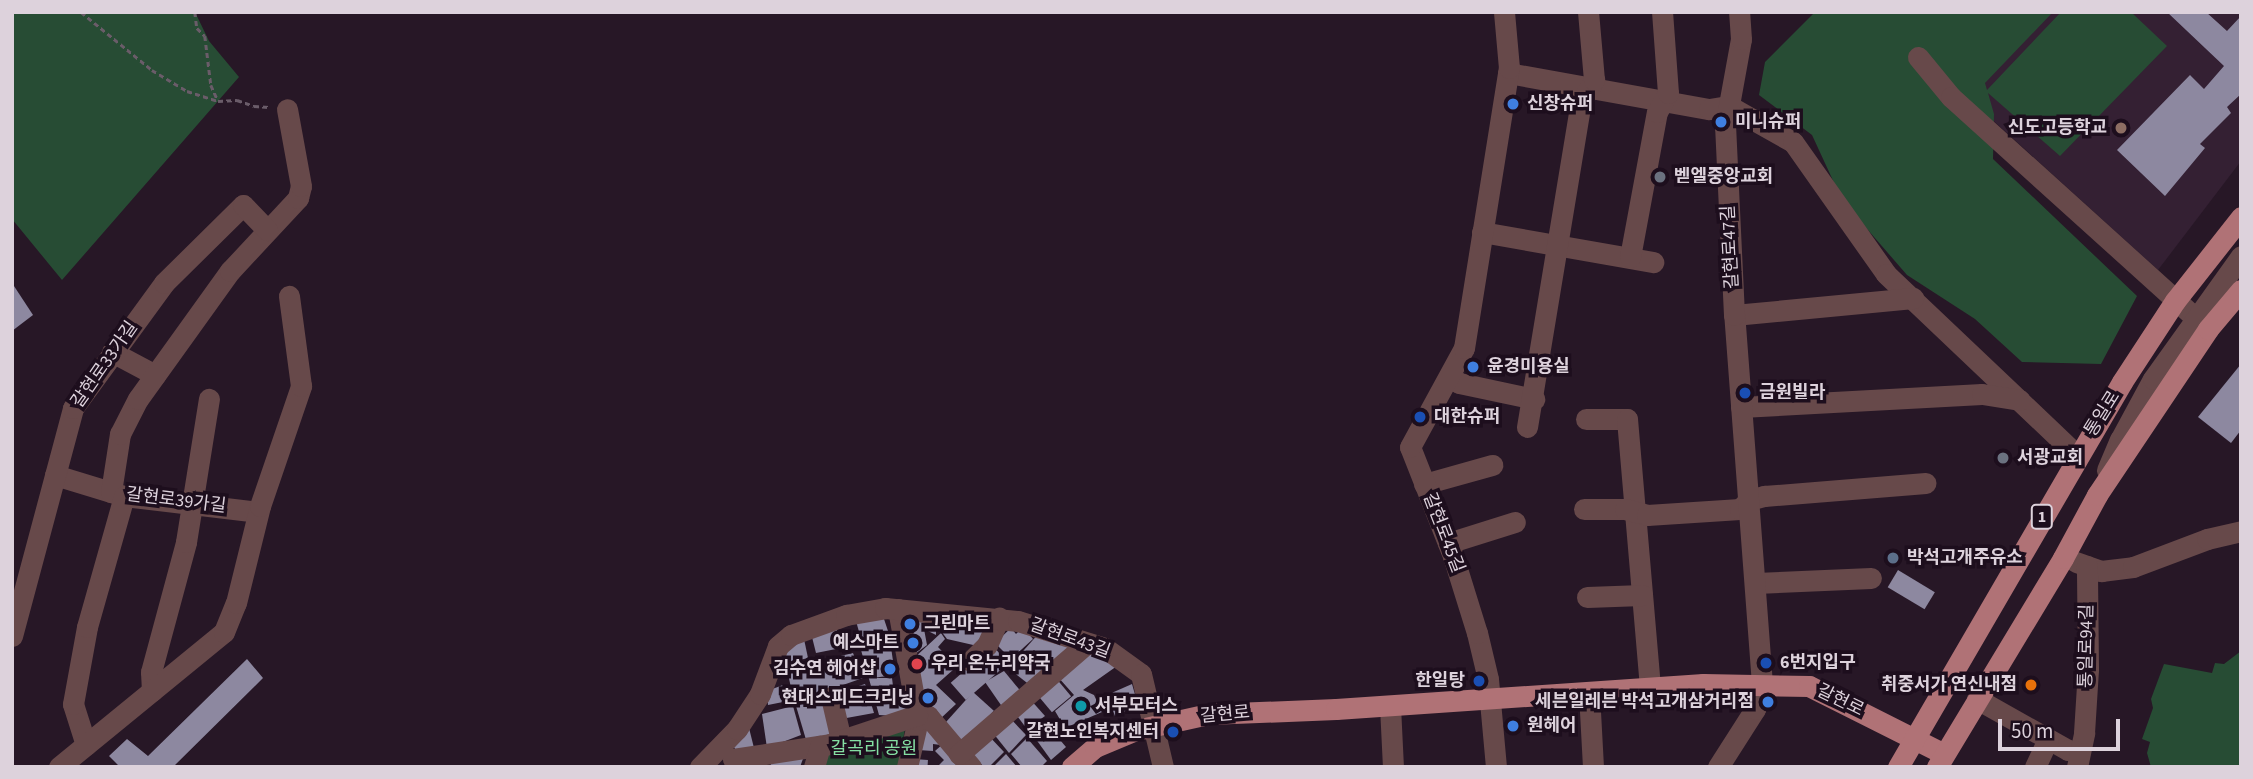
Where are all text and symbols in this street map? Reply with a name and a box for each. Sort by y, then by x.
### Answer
place label: 신창슈퍼 [1527,93,1593,115]
marker: 신창슈퍼 [1505,96,1521,112]
place label: 미니슈퍼 [1735,111,1801,133]
marker: 미니슈퍼 [1713,114,1729,130]
place label: 신도고등학교 [2008,117,2107,139]
marker: 신도고등학교 [2113,120,2129,136]
place label: 벧엘중앙교회 [1674,166,1773,188]
marker: 벧엘중앙교회 [1652,169,1668,185]
street label: 갈현로47길 [1718,204,1744,290]
street label: 갈현로33가길 [67,318,143,412]
place label: 윤경미용실 [1487,356,1570,378]
marker: 윤경미용실 [1465,359,1481,375]
place label: 금원빌라 [1759,382,1825,404]
marker: 금원빌라 [1737,385,1753,401]
street label: 통일로 [2081,387,2125,441]
place label: 대한슈퍼 [1434,406,1500,428]
marker: 대한슈퍼 [1412,409,1428,425]
place label: 서광교회 [2017,447,2083,469]
marker: 서광교회 [1995,450,2011,466]
street label: 갈현로39가길 [125,484,227,518]
street label: 갈현로45길 [1418,490,1468,576]
road number: 1 [2030,504,2054,530]
place label: 박석고개주유소 [1907,547,2023,569]
marker: 박석고개주유소 [1885,550,1901,566]
street label: 통일로94길 [2075,604,2099,688]
place label: 그린마트 [924,613,990,635]
street label: 갈현로43길 [1027,614,1113,664]
marker: 그린마트 [902,616,918,632]
place label: 예스마트 [833,632,899,654]
marker: 예스마트 [905,635,921,651]
place label: 6번지입구 [1780,652,1856,674]
place label: 우리 온누리약국 [931,653,1051,675]
marker: 6번지입구 [1758,655,1774,671]
marker: 우리 온누리약국 [909,656,925,672]
place label: 김수연 헤어샵 [773,658,876,680]
marker: 김수연 헤어샵 [882,661,898,677]
place label: 한일탕 [1415,670,1465,692]
marker: 한일탕 [1471,673,1487,689]
place label: 취중서가 연신내점 [1881,674,2017,696]
marker: 취중서가 연신내점 [2023,677,2039,693]
street label: 갈현로 [1813,680,1867,722]
place label: 현대스피드크리닝 [782,687,914,709]
marker: 현대스피드크리닝 [920,690,936,706]
place label: 세븐일레븐 박석고개삼거리점 [1535,691,1754,713]
marker: 세븐일레븐 박석고개삼거리점 [1760,694,1776,710]
place label: 서부모터스 [1095,695,1178,717]
marker: 서부모터스 [1073,698,1089,714]
street label: 갈현로 [1199,702,1251,728]
scale bar [2001,706,2124,750]
place label: 원헤어 [1527,715,1577,737]
text: 50 m [2011,716,2053,746]
marker: 원헤어 [1505,718,1521,734]
place label: 갈현노인복지센터 [1027,721,1159,743]
marker: 갈현노인복지센터 [1165,724,1181,740]
park label: 갈곡리 공원 [831,738,917,760]

